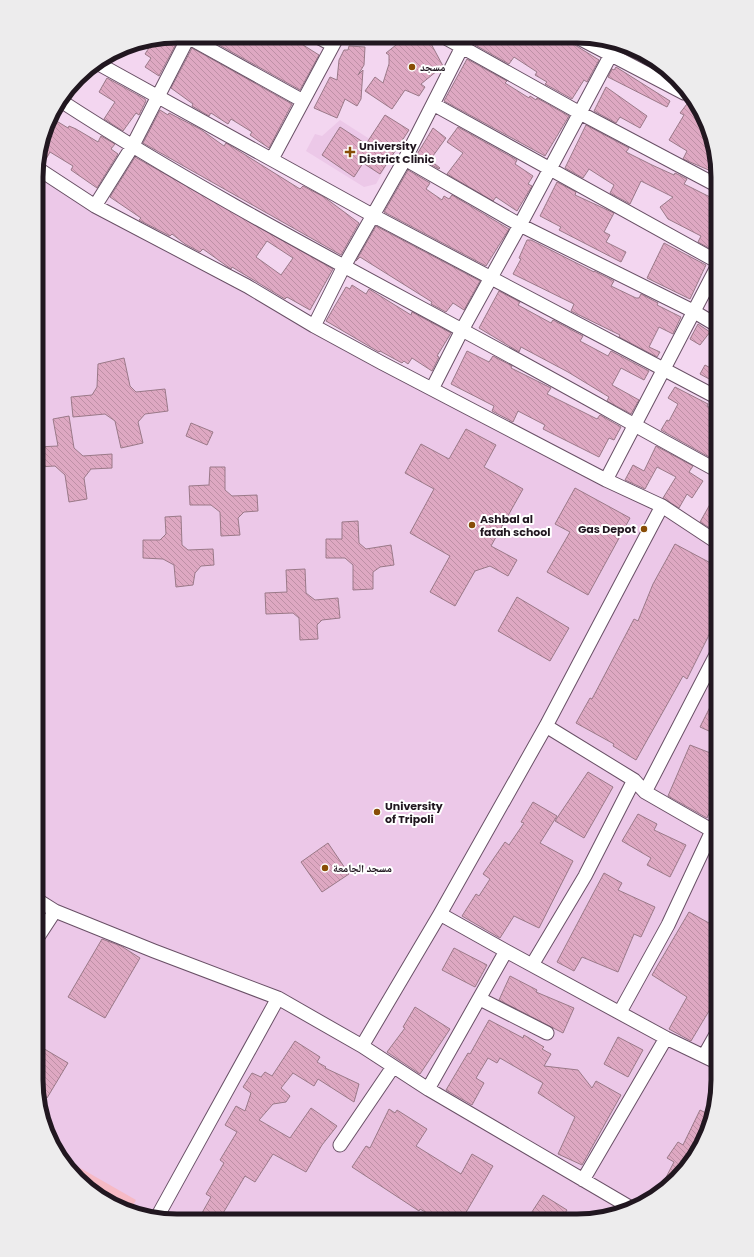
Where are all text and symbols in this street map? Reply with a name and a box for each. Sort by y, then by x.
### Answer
place label: مسجد [420,59,445,75]
marker: مسجد [407,62,417,72]
place label: University District Clinic [359,138,435,167]
marker: University District Clinic [344,146,356,158]
place label: Ashbal al fatah school [480,511,551,540]
marker: Ashbal al fatah school [467,520,477,530]
place label: Gas Depot [578,521,637,537]
marker: Gas Depot [639,524,649,534]
place label: University of Tripoli [385,798,443,827]
marker: University of Tripoli [372,807,382,817]
place label: مسجد الجامعة [333,860,392,876]
marker: مسجد الجامعة [320,863,330,873]

